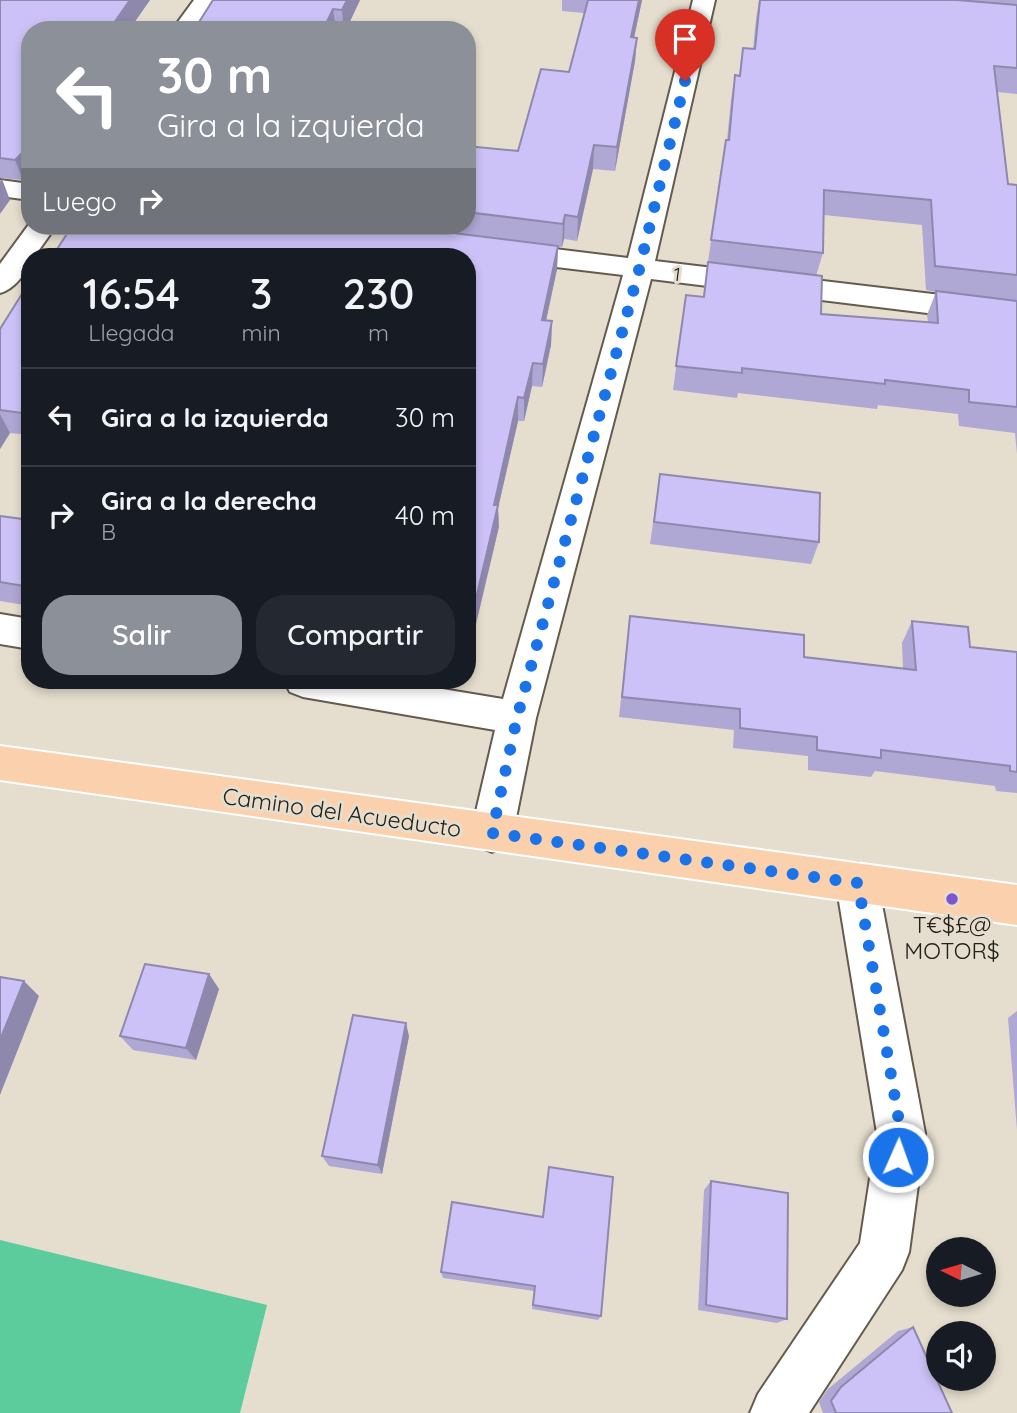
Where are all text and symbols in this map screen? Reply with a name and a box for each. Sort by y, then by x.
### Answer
pin [655,9,715,81]
icon: arrive [666,20,704,58]
text: 30 m [157,44,272,105]
icon: left [42,49,133,140]
text: Gira a la izquierda [157,105,425,145]
icon: right [131,182,169,220]
text: Luego [42,185,117,218]
street label: 1 [672,262,682,286]
text: 16:54 [83,267,180,320]
text: 3 [250,267,272,320]
text: 230 [343,267,414,320]
text: Llegada [88,318,174,347]
text: min [242,318,281,347]
text: m [368,318,389,347]
icon: left [42,398,80,436]
text: Gira a la izquierda [101,401,329,434]
text: 30 m [395,401,455,434]
text: Gira a la derecha [101,484,317,517]
icon: right [42,496,80,534]
text: 40 m [395,499,455,532]
text: B [101,517,116,546]
button: Salir [42,595,242,675]
button: Compartir [256,595,455,675]
street label: Camino del Acueducto [221,781,463,843]
marker: T€$£@ MOTOR$ [944,891,960,907]
place label: T€$£@ MOTOR$ [904,910,1000,965]
position arrow [861,1120,935,1194]
north arrow [926,1237,996,1307]
map controls [926,1237,996,1391]
button: sound [926,1321,996,1391]

